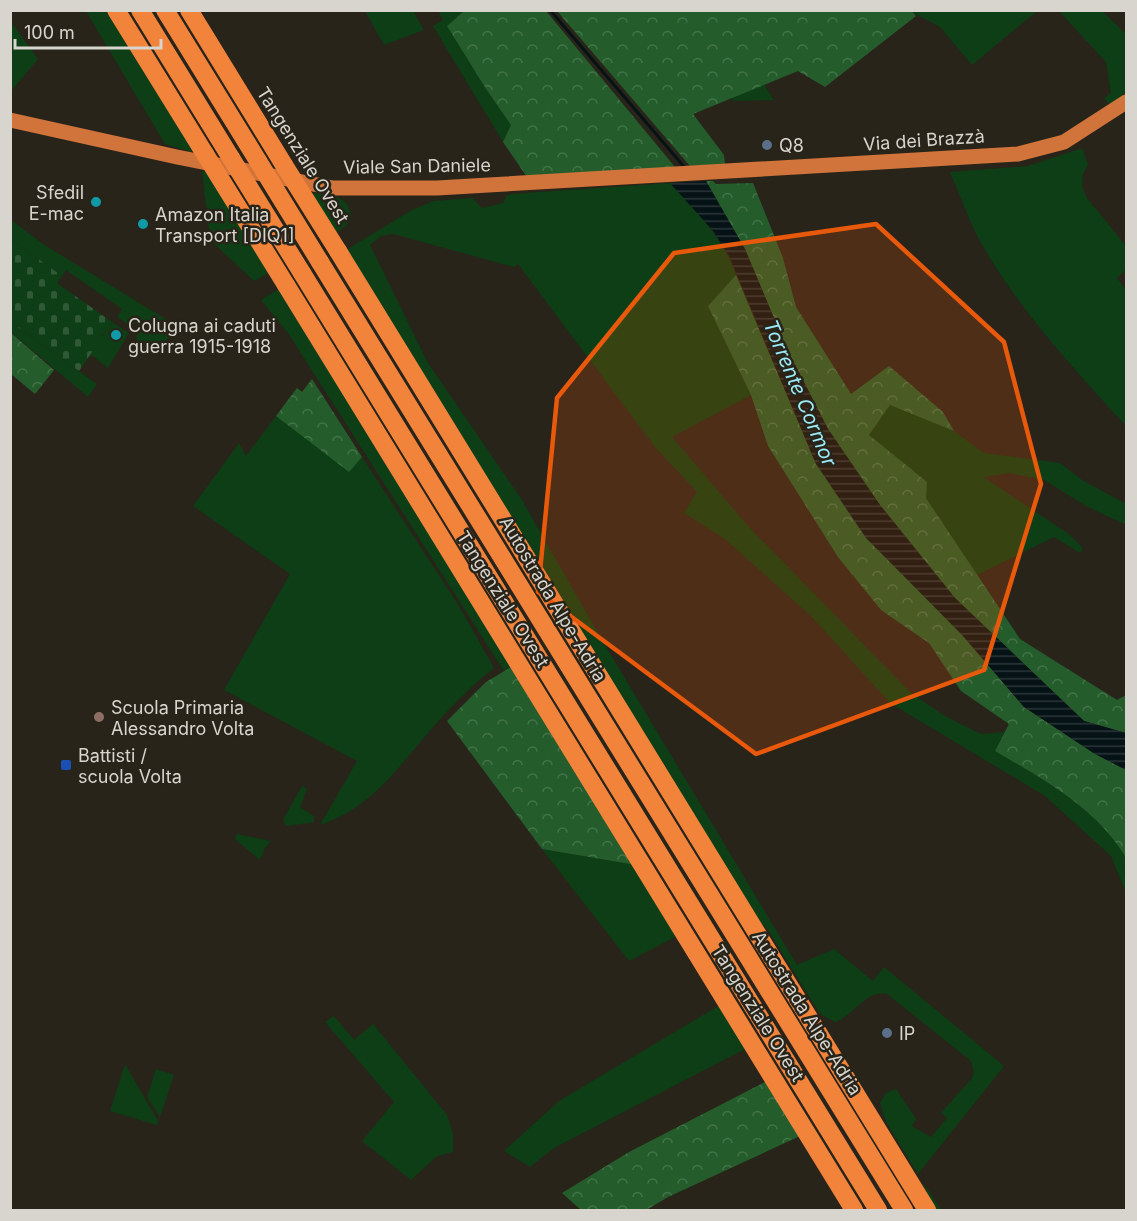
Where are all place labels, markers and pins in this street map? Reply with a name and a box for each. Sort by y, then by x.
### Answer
place label: Q8 [779,135,804,156]
marker: Q8 [760,138,774,152]
place label: Sfedil E-mac [29,182,84,224]
marker: Sfedil E-mac [89,195,103,209]
place label: Amazon Italia Transport [DIQ1] [155,204,294,246]
marker: Amazon Italia Transport [DIQ1] [136,217,150,231]
place label: Colugna ai caduti guerra 1915-1918 [128,315,276,357]
marker: Colugna ai caduti guerra 1915-1918 [109,328,123,342]
place label: Scuola Primaria Alessandro Volta [111,697,254,739]
marker: Scuola Primaria Alessandro Volta [92,710,106,724]
place label: Battisti / scuola Volta [78,745,182,787]
marker: Battisti / scuola Volta [59,758,73,772]
place label: IP [899,1023,915,1044]
marker: IP [880,1026,894,1040]

